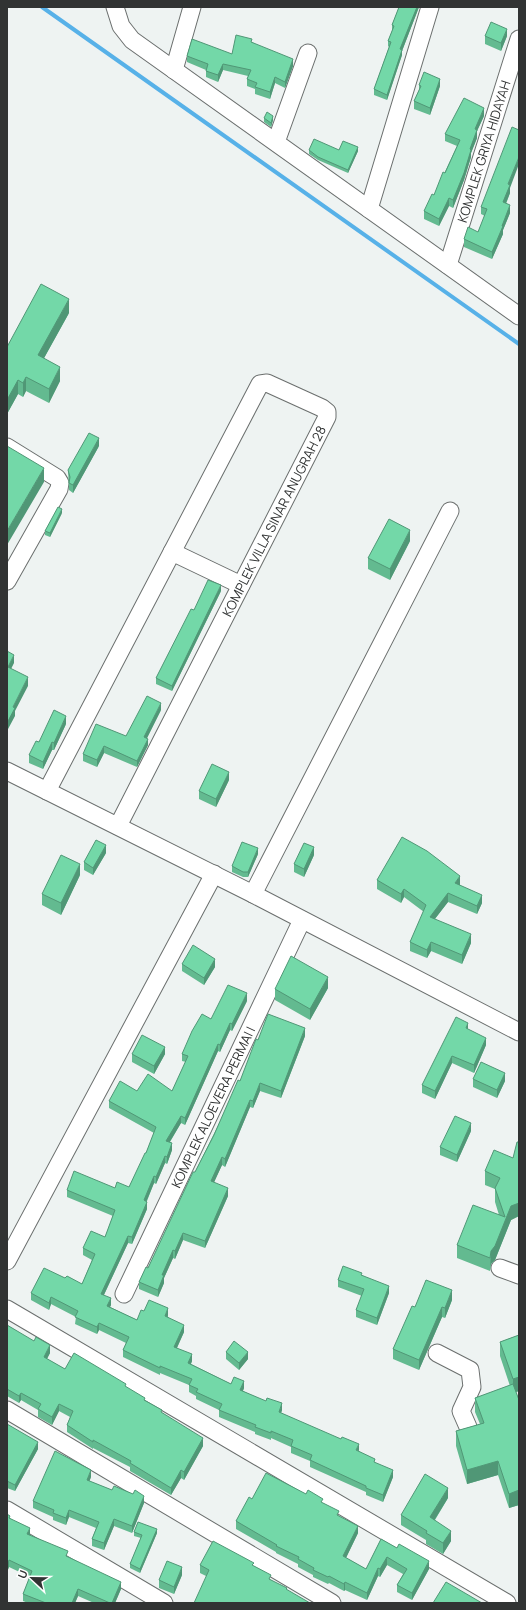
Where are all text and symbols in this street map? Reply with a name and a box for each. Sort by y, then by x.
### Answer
street label: KOMPLEK GRIYA HIDAYAH [453,78,514,225]
street label: KOMPLEK VILLA SINAR ANUGRAH 28 [218,423,330,619]
street label: KOMPLEK ALOEVERA PERMAI I [167,1023,259,1191]
north arrow [12,1558,52,1598]
text: U [14,1568,31,1581]

